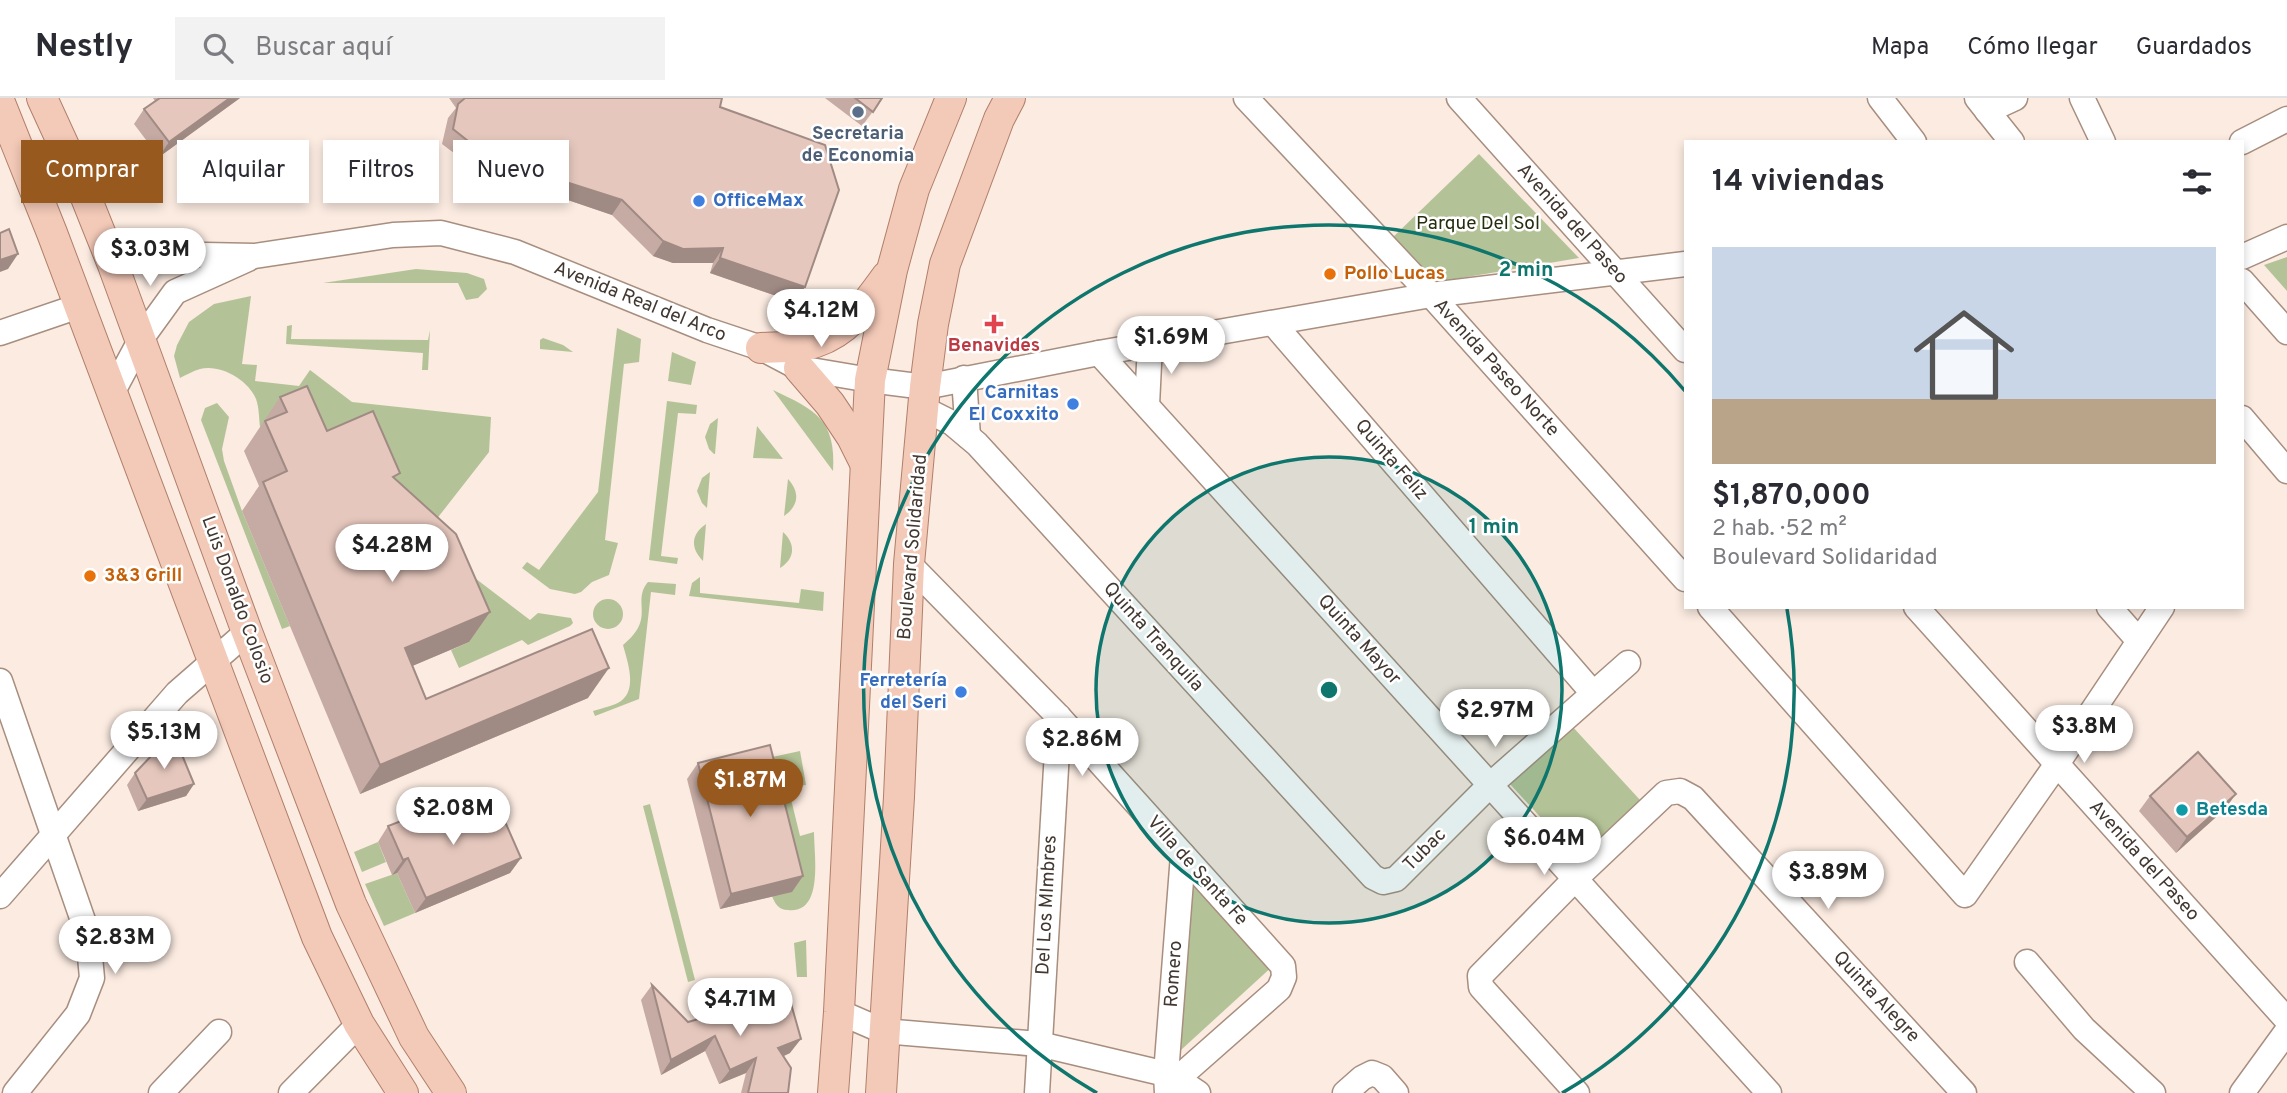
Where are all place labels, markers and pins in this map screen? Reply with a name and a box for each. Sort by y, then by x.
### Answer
marker: Secretaria de Economia [850,104,866,120]
place label: Secretaria de Economia [802,122,914,168]
place label: OfficeMax [713,189,804,213]
marker: OfficeMax [691,193,707,209]
pin: $3.03M [93,228,207,288]
place label: Pollo Lucas [1344,262,1445,286]
marker: Pollo Lucas [1322,266,1338,282]
pin: $4.12M [764,289,878,349]
marker: Benavides [986,316,1002,332]
pin: $1.69M [1114,316,1228,376]
place label: Benavides [948,334,1040,358]
place label: Carnitas El Coxxito [969,381,1059,427]
marker: Carnitas El Coxxito [1065,396,1081,412]
pin: $4.28M [335,524,449,584]
place label: 3&3 Grill [104,564,182,588]
marker: 3&3 Grill [82,568,98,584]
place label: Ferretería del Seri [859,669,947,715]
centre of rings [1317,678,1341,702]
marker: Ferretería del Seri [953,684,969,700]
pin: $2.97M [1438,690,1552,749]
pin: $3.8M [2035,706,2133,765]
pin: $5.13M [107,712,221,771]
pin: $2.86M [1025,718,1139,778]
pin: $1.87M [693,760,807,819]
pin: $2.08M [396,788,510,847]
place label: Betesda [2196,798,2268,822]
marker: Betesda [2174,802,2190,818]
pin: $6.04M [1487,818,1601,877]
pin: $3.89M [1771,852,1885,911]
pin: $2.83M [58,916,172,976]
pin: $4.71M [683,978,797,1038]

